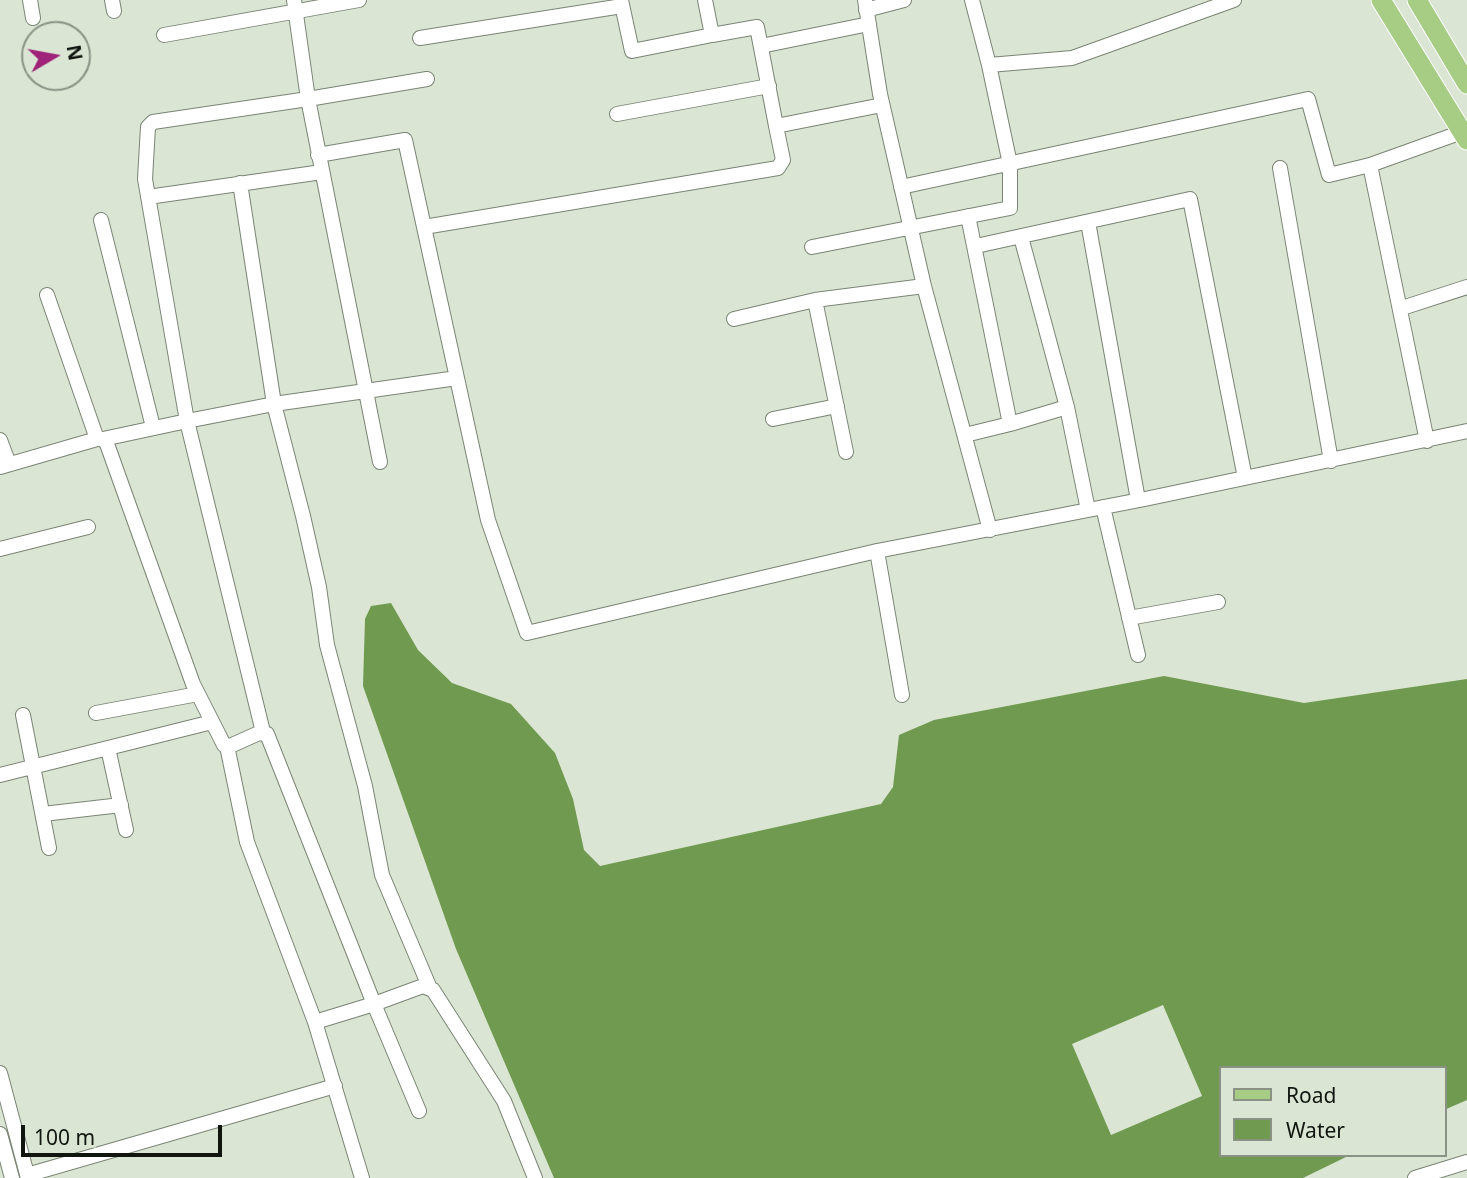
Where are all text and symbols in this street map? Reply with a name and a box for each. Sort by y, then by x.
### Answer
north arrow [21,21,91,91]
text: N [61,43,89,63]
legend [1218,1066,1446,1157]
text: Road [1286,1081,1336,1109]
scale bar [24,1112,226,1156]
text: Water [1286,1116,1345,1144]
text: 100 m [34,1123,95,1151]

